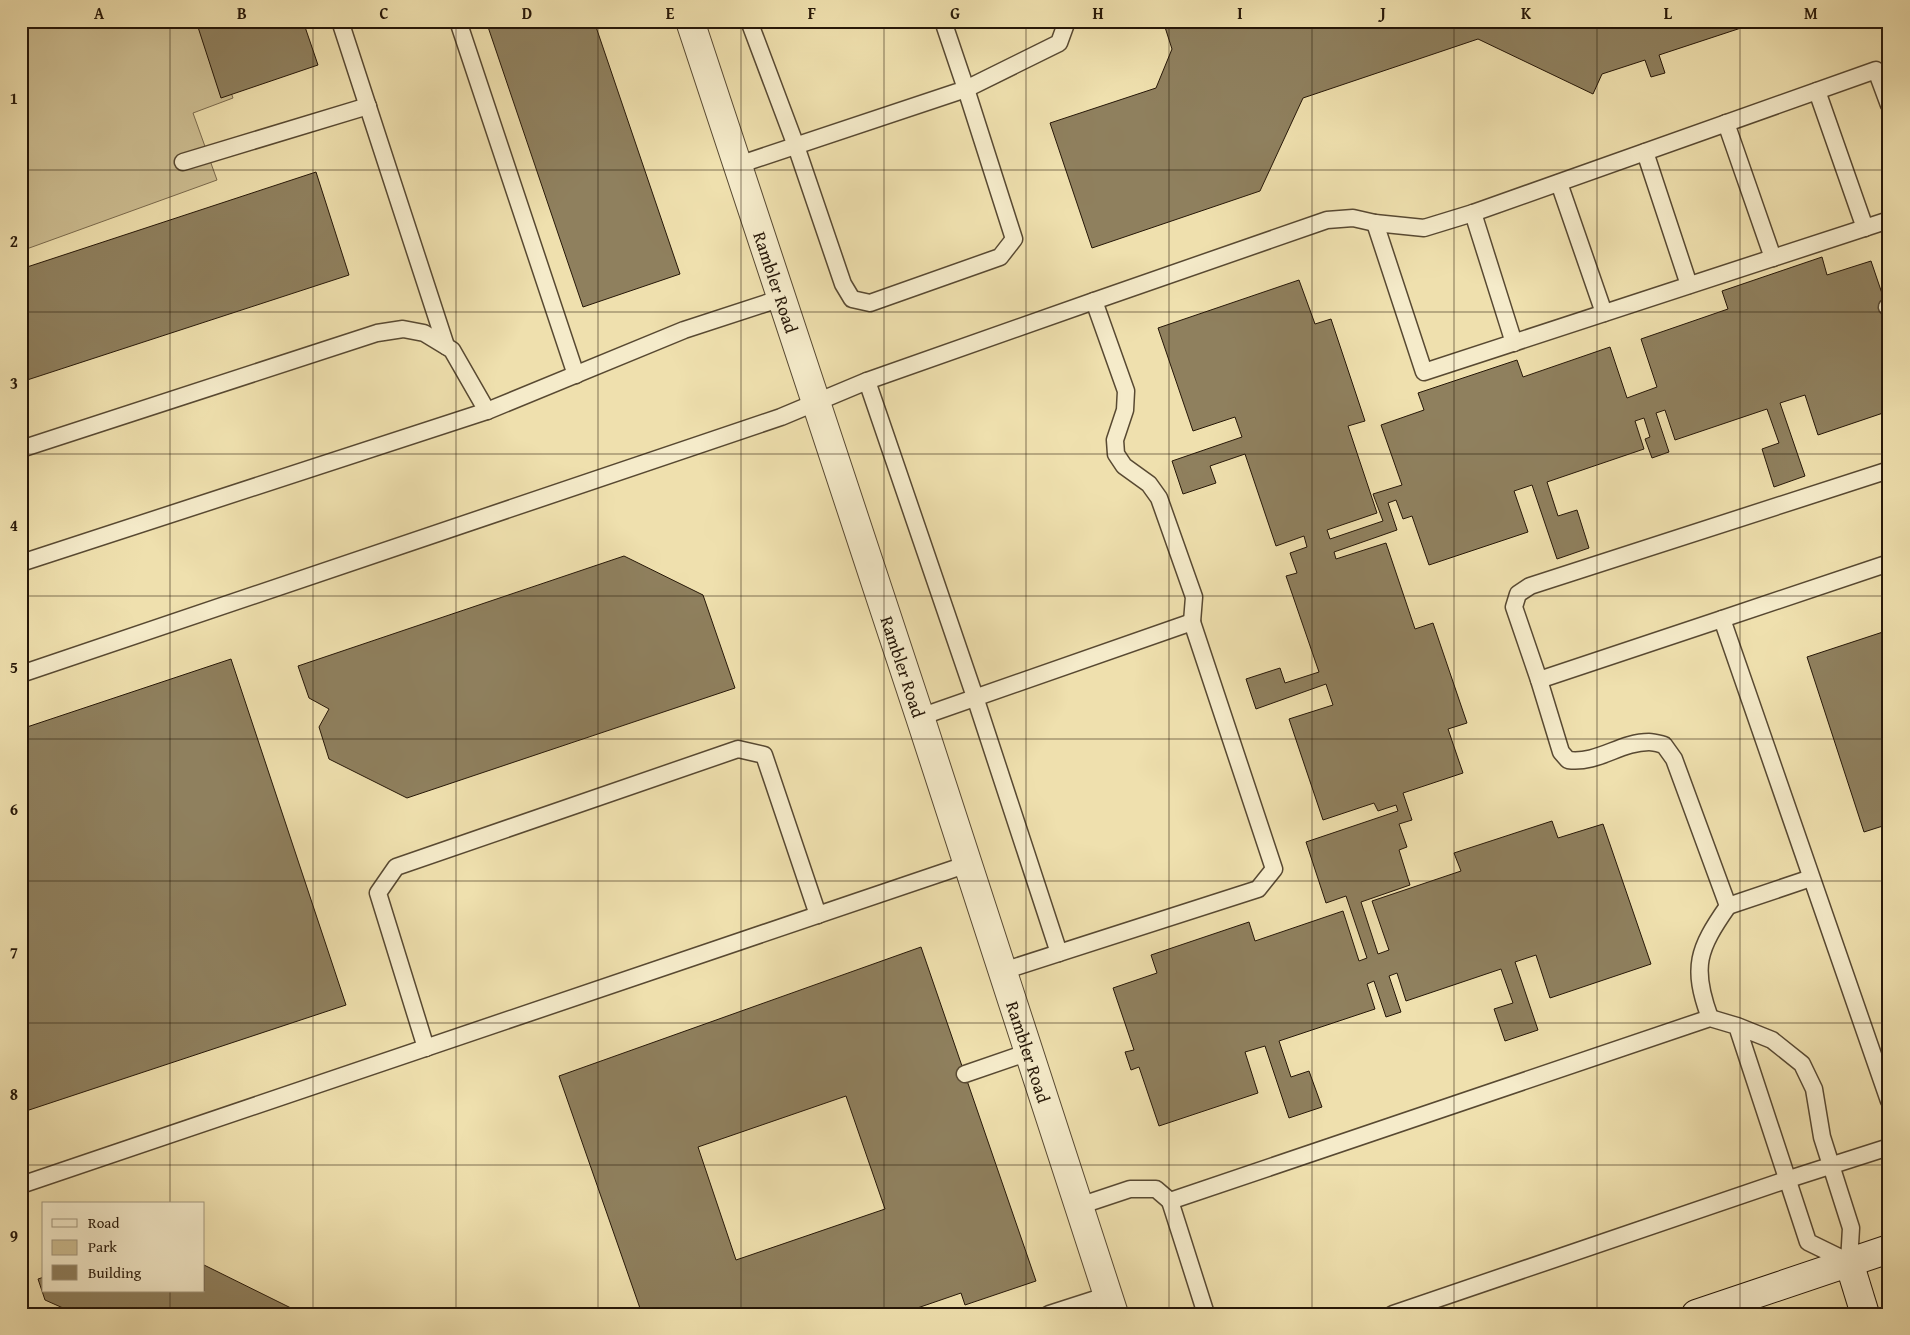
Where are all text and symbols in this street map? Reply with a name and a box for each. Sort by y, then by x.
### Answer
text: A [94,1,105,25]
text: B [237,1,247,25]
text: C [379,1,389,25]
text: D [522,1,532,25]
text: E [666,1,675,25]
text: F [808,1,816,25]
text: G [950,1,960,25]
text: H [1092,1,1104,25]
text: I [1237,1,1243,25]
text: J [1377,1,1386,25]
text: K [1521,1,1532,25]
text: L [1664,1,1673,25]
text: M [1804,1,1818,25]
text: 1 [10,86,18,110]
street label: Rambler Road [747,228,806,337]
text: 2 [10,229,18,253]
text: 3 [10,371,18,395]
text: 4 [10,513,18,537]
street label: Rambler Road [874,612,933,721]
text: 5 [10,655,18,679]
text: 6 [10,797,18,821]
text: 7 [10,940,18,964]
street label: Rambler Road [1000,997,1058,1106]
text: 8 [10,1082,18,1106]
legend [42,1202,205,1292]
text: Road [88,1212,119,1233]
text: 9 [10,1224,18,1248]
text: Park [88,1236,117,1257]
text: Building [88,1262,142,1283]

